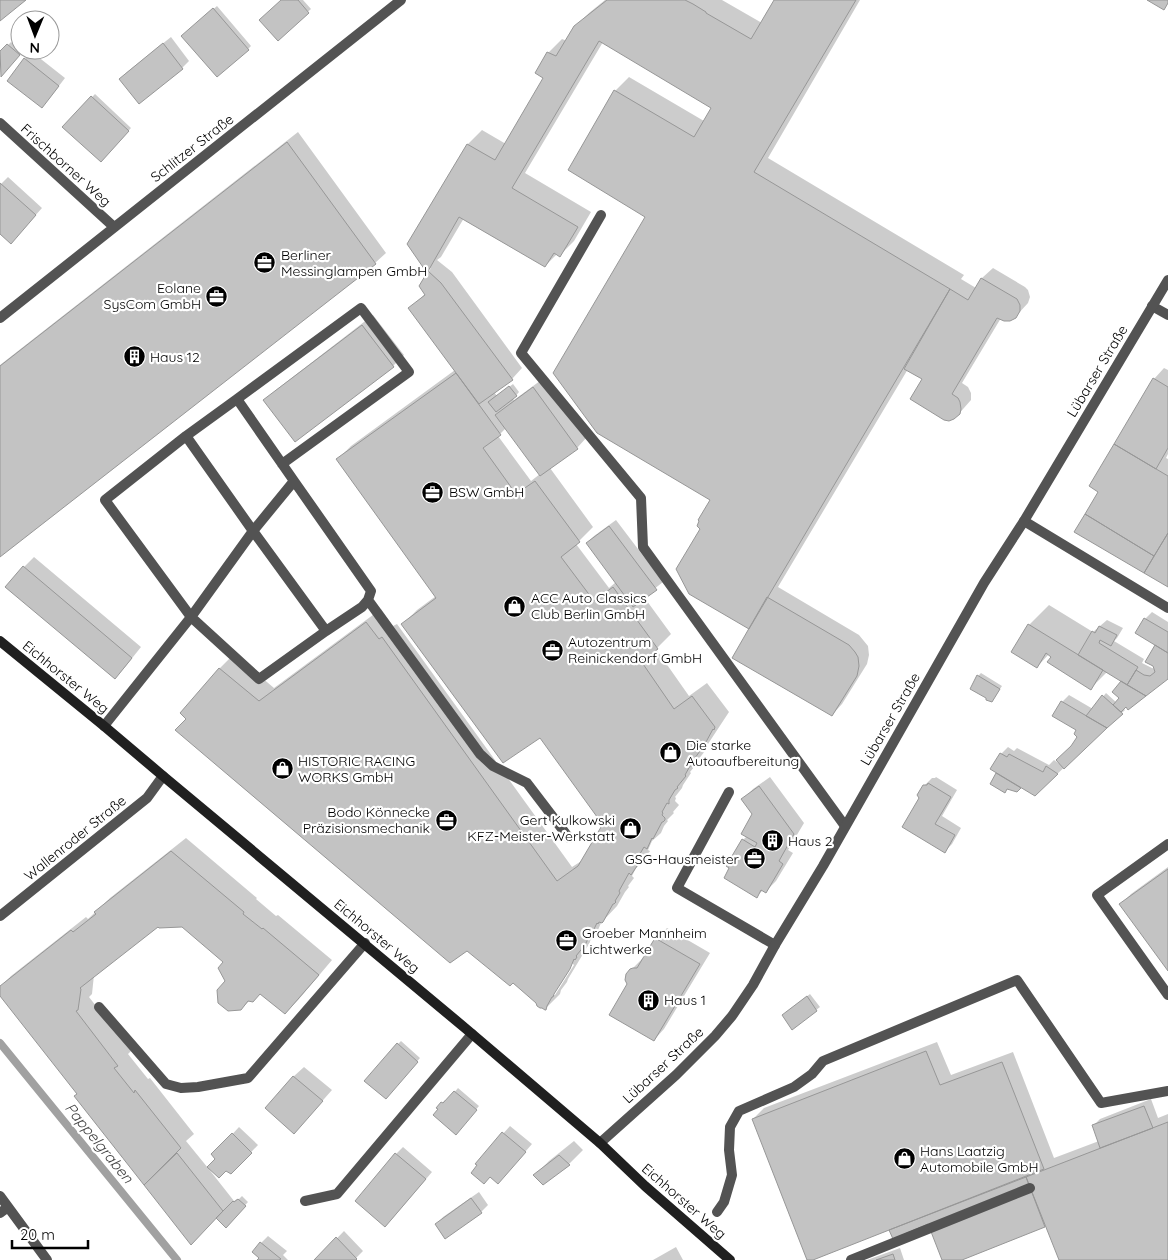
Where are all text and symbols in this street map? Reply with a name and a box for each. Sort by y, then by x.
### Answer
north arrow [10,10,60,60]
text: N [29,39,40,57]
street label: Schlitzer Straße [147,110,237,186]
street label: Frischborner Weg [17,120,115,210]
place label: Berliner Messinglampen GmbH [281,246,427,280]
office icon: Berliner Messinglampen GmbH [253,251,277,275]
place label: Eolane SysCom GmbH [104,279,201,313]
office icon: Eolane SysCom GmbH [205,284,229,308]
street label: Lübarser Straße [1062,322,1132,420]
building icon: Haus 12 [122,345,146,369]
place label: Haus 12 [150,348,200,366]
office icon: BSW GmbH [421,480,445,504]
place label: BSW GmbH [449,483,524,501]
place label: ACC Auto Classics Club Berlin GmbH [531,589,647,623]
shop icon: ACC Auto Classics Club Berlin GmbH [503,594,527,618]
place label: Autozentrum Reinickendorf GmbH [568,633,702,667]
street label: Eichhorster Weg [19,637,113,717]
office icon: Autozentrum Reinickendorf GmbH [540,638,564,662]
street label: Lübarser Straße [856,669,924,769]
place label: Die starke Autoaufbereitung [686,736,799,770]
shop icon: Die starke Autoaufbereitung [658,741,682,765]
place label: HISTORIC RACING WORKS GmbH [298,752,415,786]
shop icon: HISTORIC RACING WORKS GmbH [270,757,294,781]
street label: Wallenroder Straße [20,791,130,885]
place label: Bodo Könnecke Präzisionsmechanik [303,803,430,837]
office icon: Bodo Könnecke Präzisionsmechanik [434,808,458,832]
place label: Gert Kulkowski KFZ-Meister-Werkstatt [467,811,615,845]
shop icon: Gert Kulkowski KFZ-Meister-Werkstatt [619,816,643,840]
building icon: Haus 2 [760,829,784,853]
place label: Haus 2 [788,832,833,850]
office icon: GSG-Hausmeister [743,847,767,871]
place label: GSG-Hausmeister [625,850,740,868]
street label: Eichhorster Weg [331,895,423,977]
place label: Groeber Mannheim Lichtwerke [582,924,707,958]
office icon: Groeber Mannheim Lichtwerke [554,929,578,953]
building icon: Haus 1 [636,988,660,1012]
place label: Haus 1 [664,991,706,1009]
street label: Lübarser Straße [619,1023,707,1107]
water label: Pappelgraben [61,1099,138,1187]
place label: Hans Laatzig Automobile GmbH [920,1142,1039,1176]
shop icon: Hans Laatzig Automobile GmbH [892,1147,916,1171]
street label: Eichhorster Weg [638,1159,730,1243]
scale bar [12,1218,89,1250]
text: 20 m [20,1225,55,1244]

